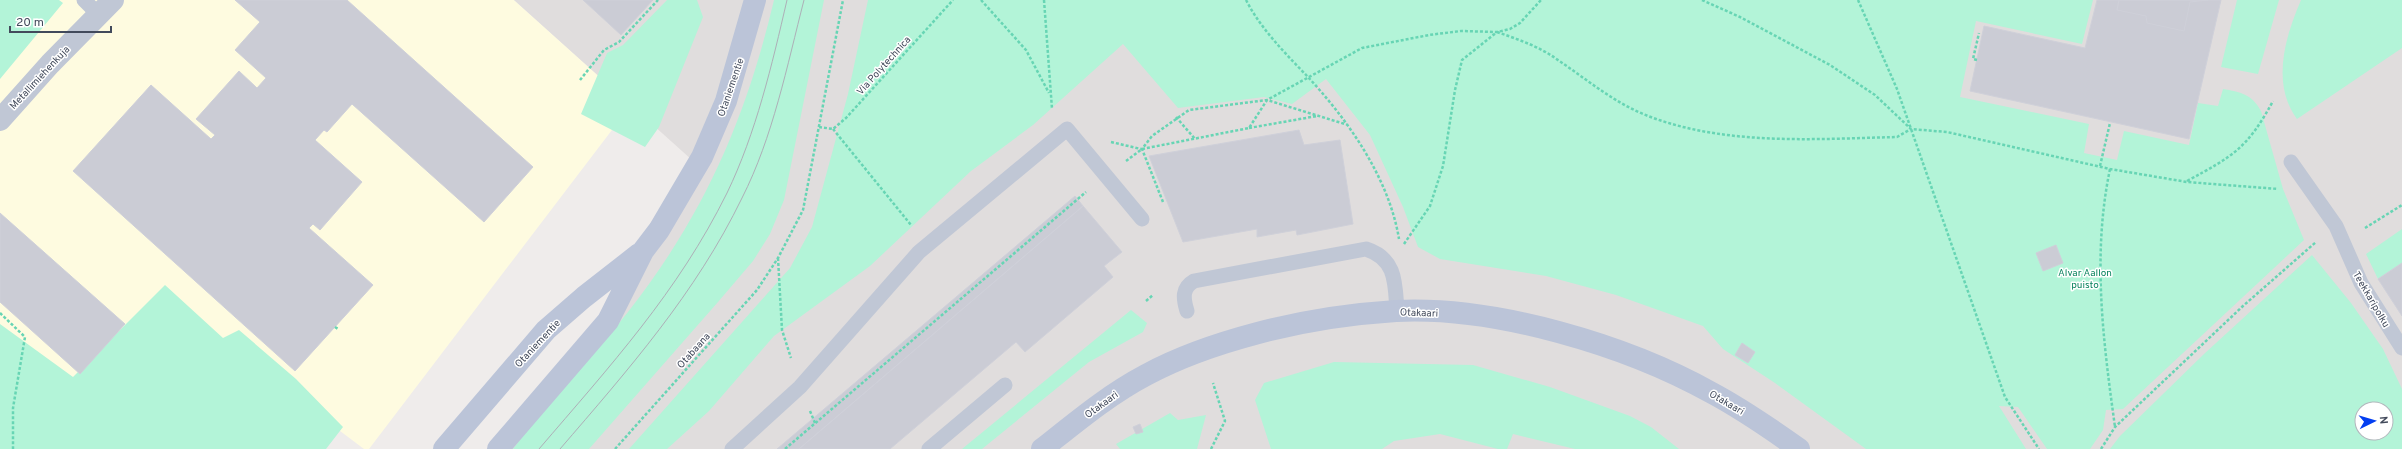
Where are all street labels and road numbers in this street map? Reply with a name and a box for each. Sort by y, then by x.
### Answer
street label: Via Polytechnica [854,34,914,98]
street label: Metallimiehenkuja [7,43,73,113]
street label: Otaniementie [715,56,748,118]
street label: Teekkaripolku [2349,269,2392,330]
street label: Otakaari [1400,306,1438,321]
street label: Otaniementie [513,317,564,371]
street label: Otabaana [675,330,714,372]
street label: Otakaari [1706,388,1746,419]
street label: Otakaari [1083,389,1121,422]

